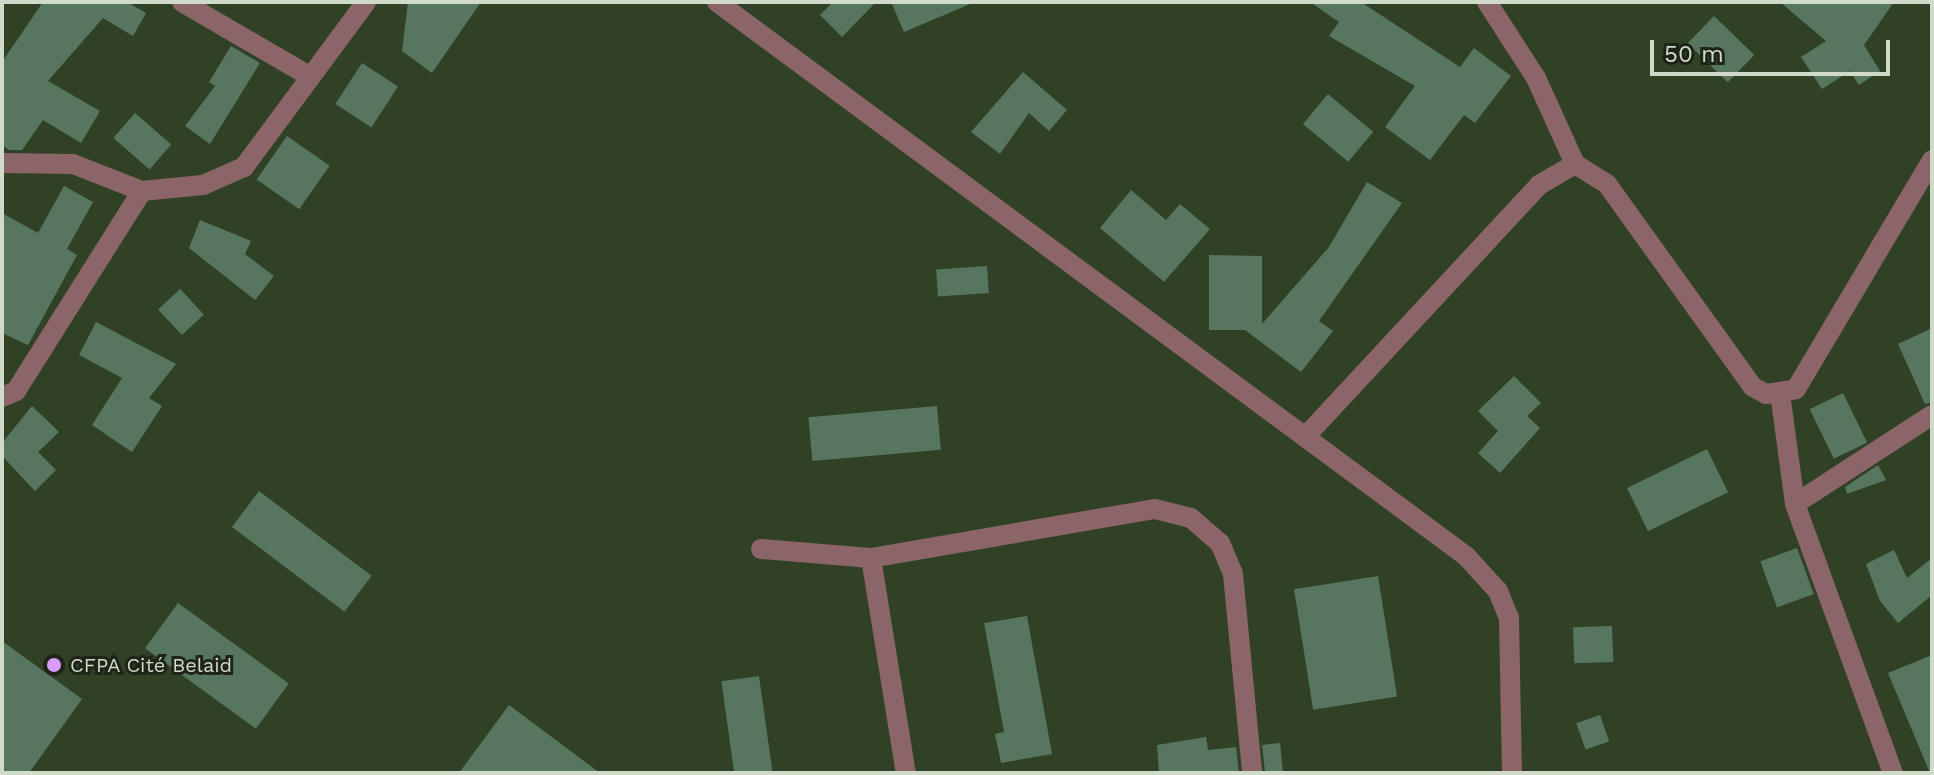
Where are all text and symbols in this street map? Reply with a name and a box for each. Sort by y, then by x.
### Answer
scale bar [1654,24,1894,74]
text: 50 m [1664,40,1724,68]
place label: CFPA Cité Belaid [70,653,233,677]
marker: CFPA Cité Belaid [45,656,63,674]

